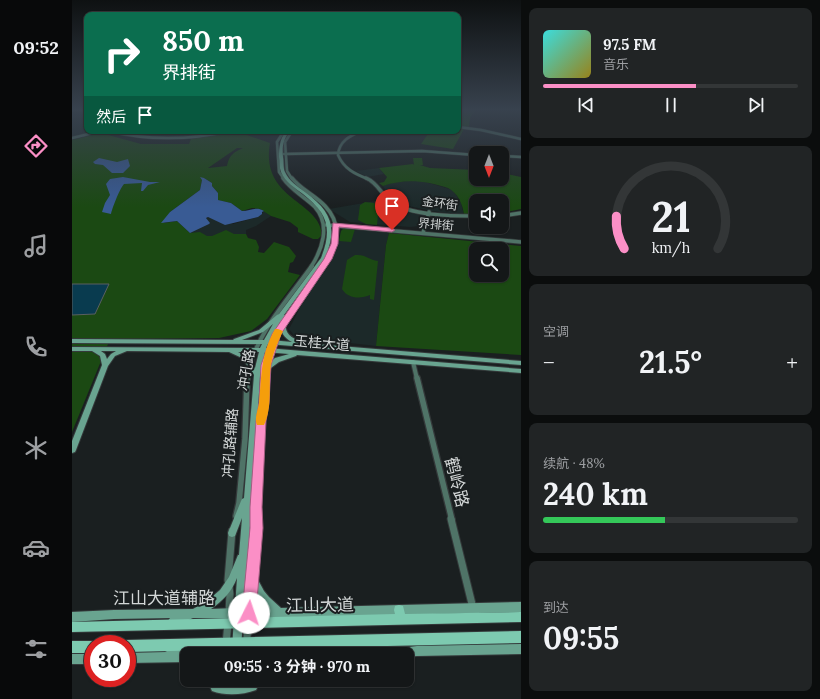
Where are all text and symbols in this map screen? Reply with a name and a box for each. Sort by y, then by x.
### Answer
text: 850 m [162,23,244,59]
icon: right [96,28,148,80]
text: 97.5 FM [603,35,656,54]
text: 09:52 [13,36,59,59]
text: 音乐 [603,56,629,73]
text: 界排街 [162,61,216,84]
icon: previous [575,94,597,116]
icon: pause [660,94,682,116]
icon: next [745,94,767,116]
icon: arrive [134,104,156,126]
text: 然后 [96,107,126,126]
icon: directions [22,132,50,160]
north arrow [469,146,509,186]
map controls [469,146,509,282]
pin [375,189,409,230]
text: 21 [651,190,690,243]
street label: 金环街 [421,193,459,213]
button: sound [469,194,509,234]
icon: arrive [381,195,403,217]
street label: 界排街 [417,215,455,233]
icon: music [22,232,50,260]
text: km/h [651,239,690,258]
button: search [469,242,509,282]
text: 空调 [543,323,569,340]
street label: 玉桂大道 [293,332,351,354]
icon: phone [22,333,50,361]
text: 21.5° [639,343,702,381]
street label: 冲孔路 [233,348,259,392]
text: − [543,348,555,376]
text: + [786,348,798,376]
street label: 冲孔路辅路 [219,407,241,479]
icon: climate [22,434,50,462]
street label: 鹤岭路 [440,455,474,509]
text: 续航 · 48% [543,455,605,472]
text: 240 km [543,475,648,513]
icon: car [22,534,50,562]
street label: 江山大道辅路 [113,587,215,609]
position arrow [228,592,270,634]
street label: 江山大道 [286,593,354,617]
text: 到达 [543,599,569,616]
text: 09:55 [543,619,619,657]
icon: filters [22,635,50,663]
speed limit sign: 30 [84,635,136,687]
text: 09:55 · 3 分钟 · 970 m [224,657,370,676]

